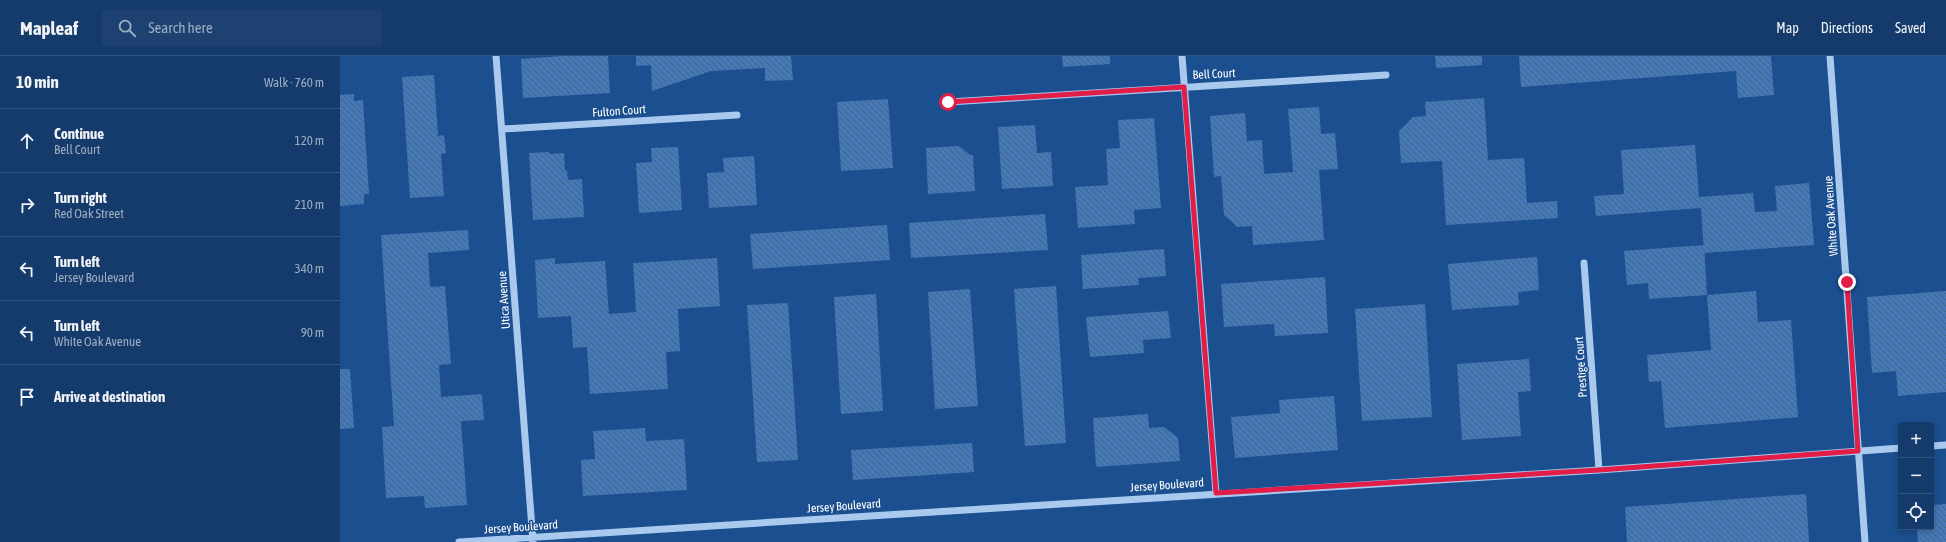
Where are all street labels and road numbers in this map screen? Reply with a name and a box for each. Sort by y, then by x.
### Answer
street label: Bell Court [1192,66,1236,82]
street label: Fulton Court [592,102,647,120]
street label: White Oak Avenue [1821,175,1841,257]
street label: Utica Avenue [495,270,513,330]
street label: Prestige Court [1572,336,1590,398]
street label: Jersey Boulevard [1130,475,1204,495]
street label: Jersey Boulevard [807,496,881,516]
street label: Jersey Boulevard [484,517,558,537]

